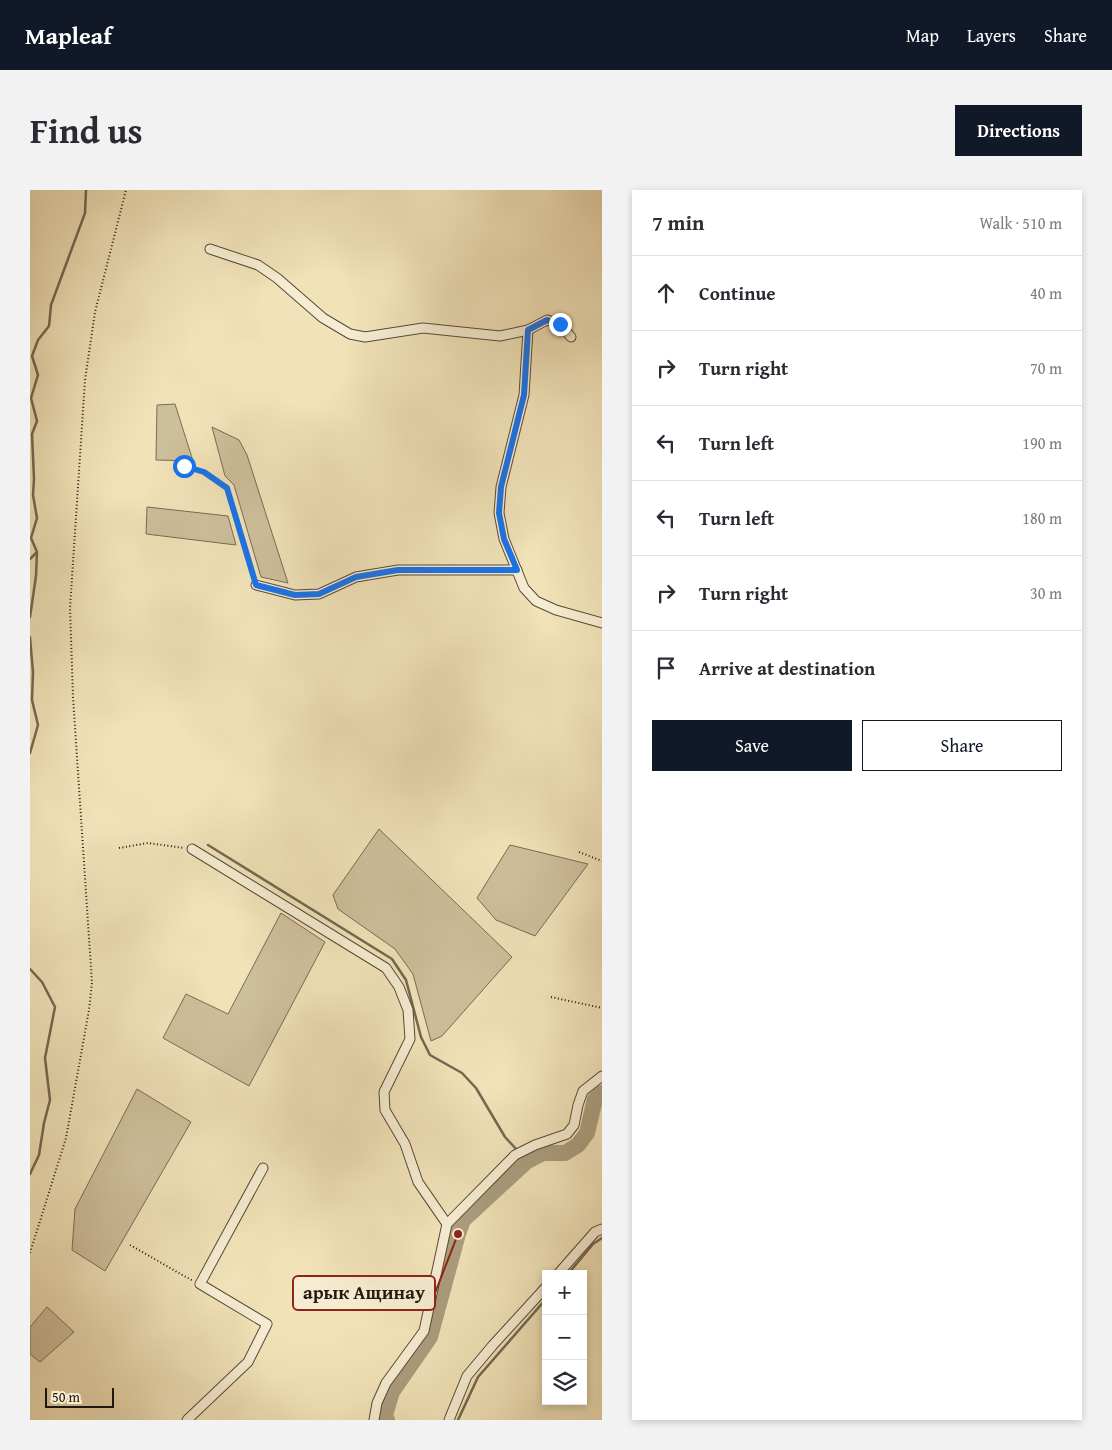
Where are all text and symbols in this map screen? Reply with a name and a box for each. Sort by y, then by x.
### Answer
text: Mapleaf [25,18,112,53]
text: Map [906,22,939,49]
text: Layers [967,22,1016,49]
text: Share [1044,22,1087,49]
text: Find us [30,105,143,156]
button: Directions [955,105,1082,156]
text: 7 min [652,207,704,238]
text: Walk · 510 m [979,211,1062,235]
icon: ahead [652,279,680,307]
text: Continue [699,279,776,307]
text: 40 m [1030,281,1062,305]
route end [549,313,572,336]
icon: right [652,354,680,382]
text: Turn right [699,354,788,382]
text: 70 m [1030,356,1062,380]
icon: left [652,429,680,457]
text: Turn left [699,429,774,457]
text: 190 m [1022,431,1062,455]
route start [173,455,196,478]
icon: left [652,504,680,532]
text: Turn left [699,504,774,532]
text: 180 m [1022,506,1062,530]
icon: right [652,579,680,607]
text: Turn right [699,579,788,607]
text: 30 m [1030,581,1062,605]
icon: arrive [652,654,680,682]
text: Arrive at destination [699,654,875,682]
button: Save [652,720,852,771]
button: Share [862,720,1062,771]
map controls [542,1270,587,1405]
button: + [542,1270,587,1315]
callout: арык Ащинау [293,1276,435,1310]
text: арык Ащинау [303,1278,425,1306]
button: − [542,1315,587,1360]
button: layers [542,1360,587,1405]
scale bar [45,1385,114,1408]
text: 50 m [52,1387,80,1407]

